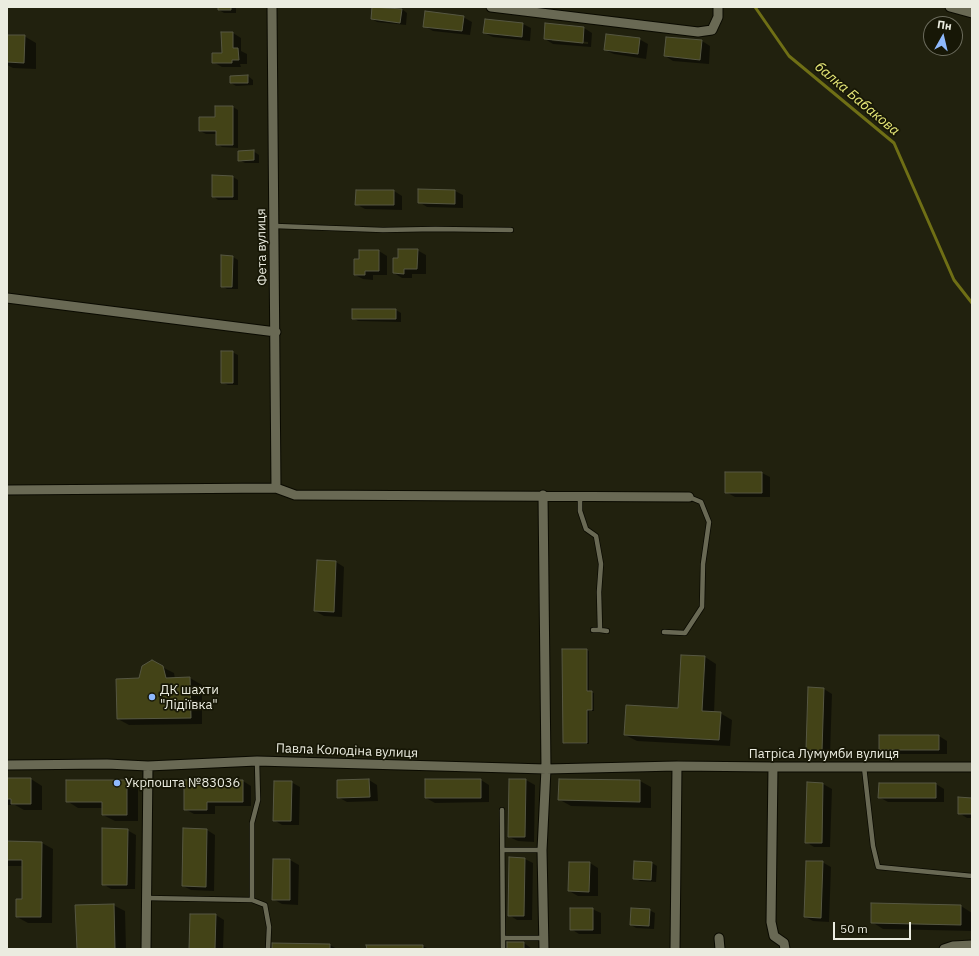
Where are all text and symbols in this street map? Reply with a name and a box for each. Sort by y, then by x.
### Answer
north arrow [923,16,963,56]
text: Пн [936,17,953,33]
water label: балка Бабакова [811,59,903,139]
street label: Фета вулиця [254,208,270,286]
place label: ДК шахти "Лідіївка" [160,682,219,713]
marker: ДК шахти "Лідіївка" [147,692,157,702]
street label: Павла Колодіна вулиця [276,741,418,761]
street label: Патріса Лумумби вулиця [749,746,899,762]
place label: Укрпошта №83036 [125,775,240,791]
marker: Укрпошта №83036 [112,778,122,788]
scale bar [835,914,913,940]
text: 50 m [840,921,868,936]

